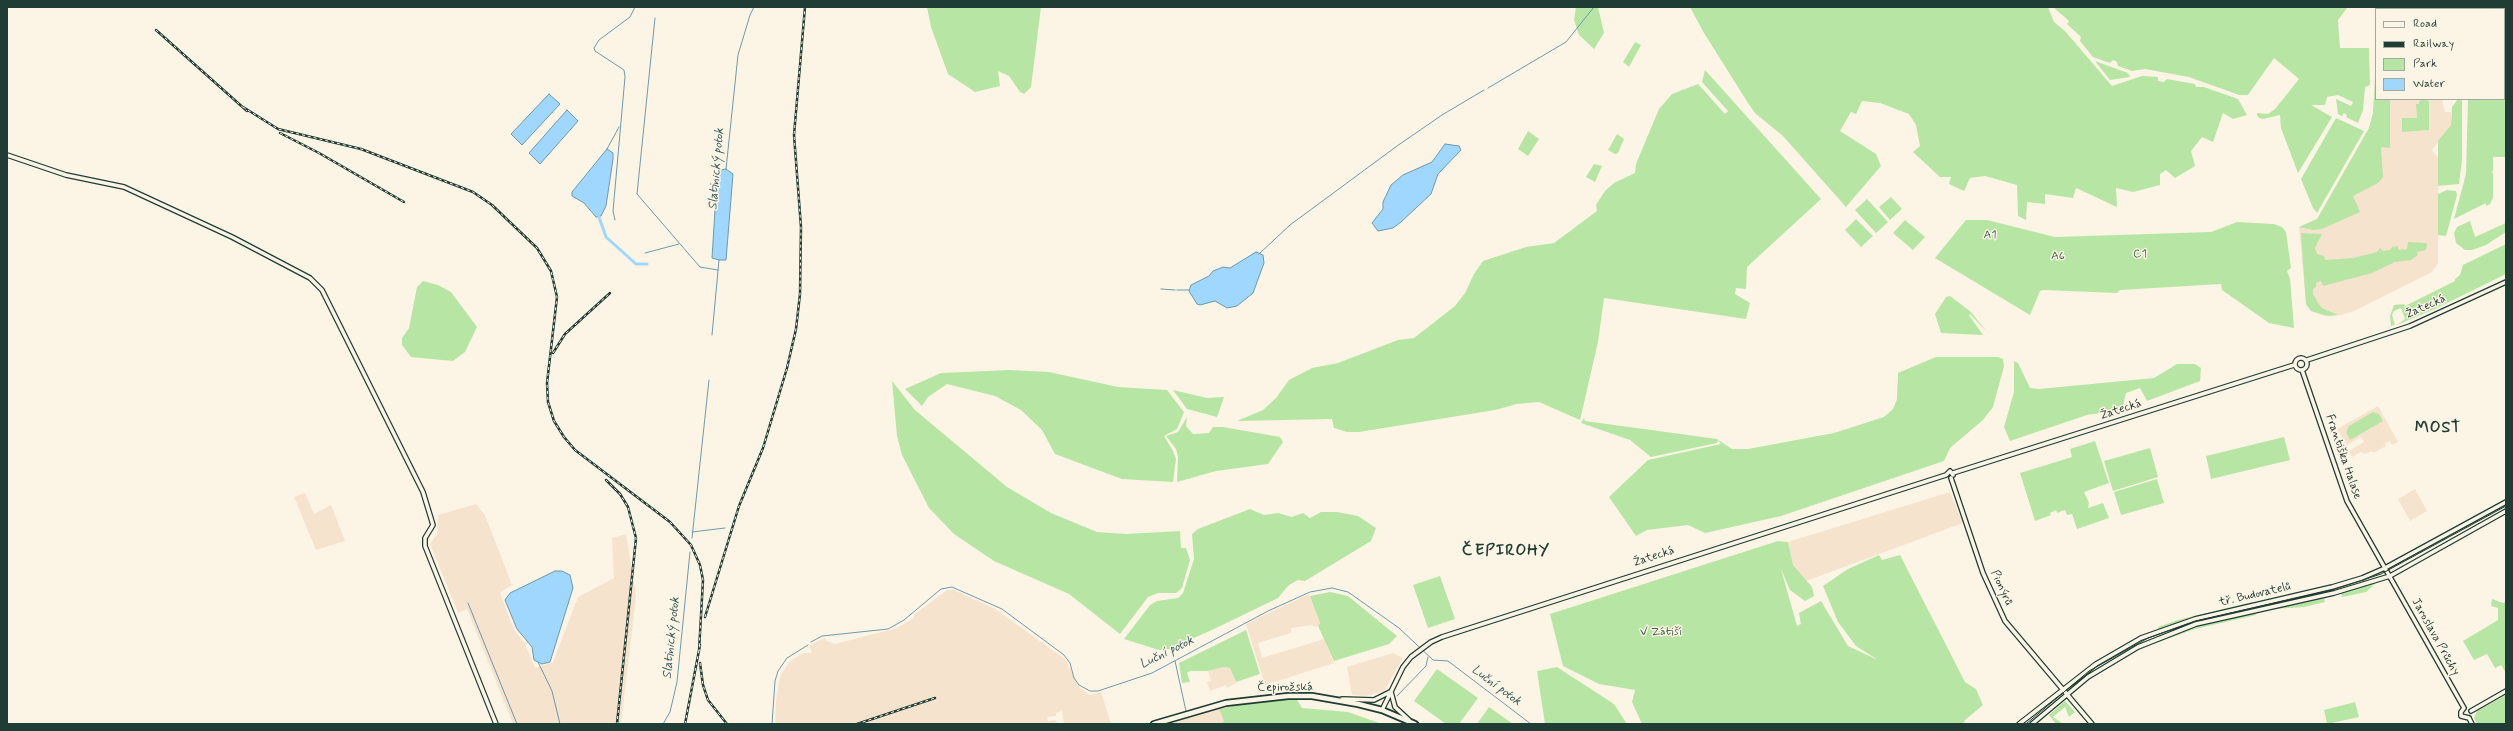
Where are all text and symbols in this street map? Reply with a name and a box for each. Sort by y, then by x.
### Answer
legend [2375,8,2505,100]
text: Road [2413,16,2437,32]
text: Railway [2413,36,2454,52]
text: Park [2413,56,2437,72]
text: Water [2413,76,2445,92]
water label: Slatinický potok [706,127,728,211]
park label: A1 [1983,228,1997,242]
park label: C1 [2133,247,2147,261]
park label: A6 [2051,249,2065,263]
street label: Žatecká [2404,292,2448,322]
street label: Žatecká [2099,397,2143,423]
street label: Františka Halase [2322,413,2364,501]
district label: MOST [2414,419,2462,439]
district label: ČEPIROHY [1462,542,1550,562]
street label: Žatecká [1632,544,1676,570]
street label: Pionýrů [1987,568,2015,608]
street label: tř. Budovatelů [2218,580,2292,610]
water label: Slatinický potok [660,596,684,680]
street label: Jaroslava Průchy [2408,596,2462,678]
park label: V Zátiší [1640,625,1682,639]
water label: Luční potok [1137,633,1197,673]
water label: Luční potok [1468,662,1524,710]
street label: Čepirožská [1257,680,1313,696]

